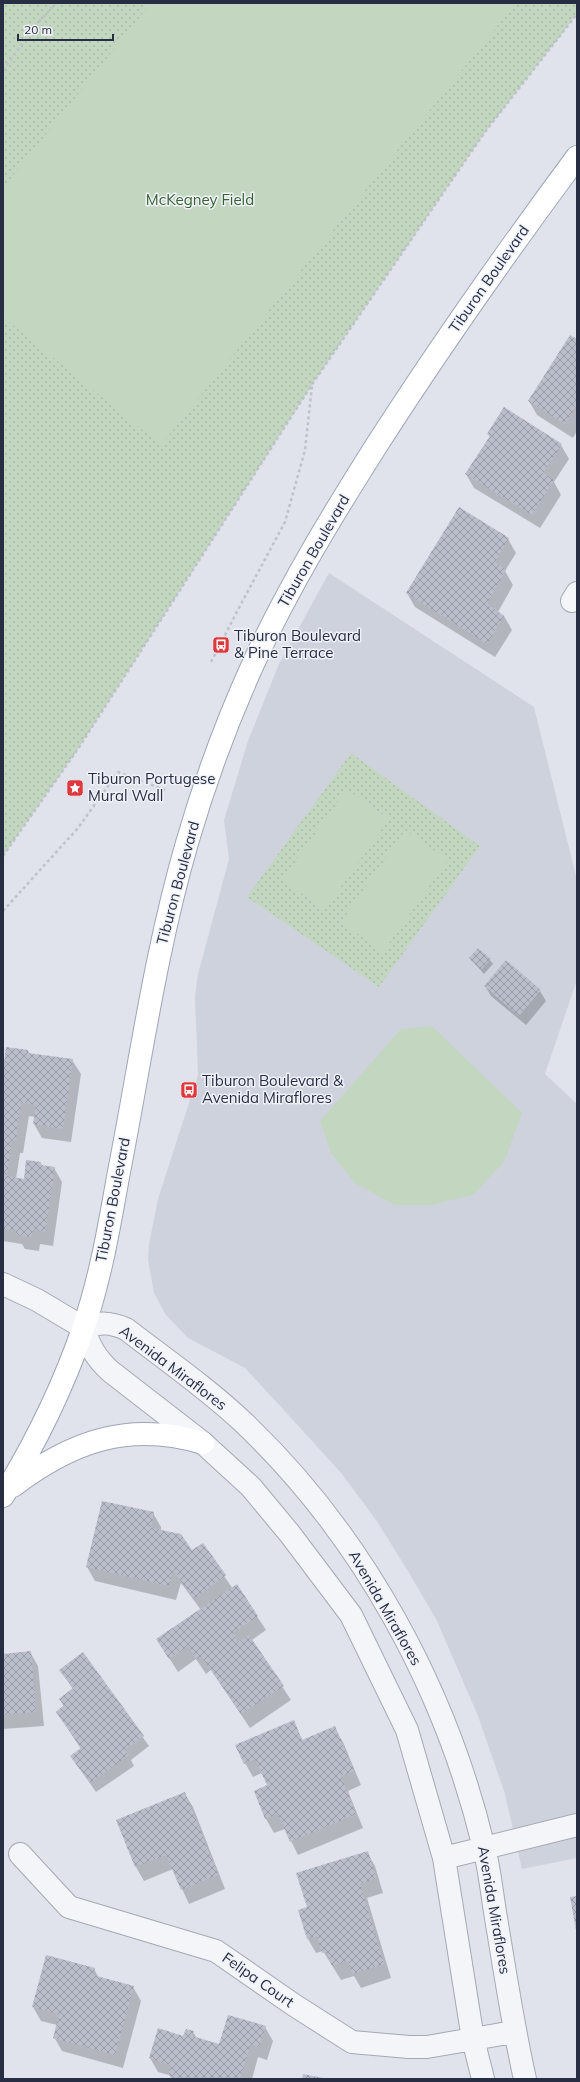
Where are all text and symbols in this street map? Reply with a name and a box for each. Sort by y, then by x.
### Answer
scale bar [18,16,113,42]
text: 20 m [24,22,52,37]
park label: McKegney Field [146,190,254,209]
street label: Tiburon Boulevard [444,221,533,336]
street label: Tiburon Boulevard [274,491,354,611]
place label: Tiburon Boulevard & Pine Terrace [234,626,361,662]
bus stop icon: Tiburon Boulevard & Pine Terrace [211,635,231,655]
place label: Tiburon Portugese Mural Wall [88,769,215,805]
place icon: Tiburon Portugese Mural Wall [65,778,85,798]
street label: Tiburon Boulevard [152,819,203,947]
place label: Tiburon Boulevard & Avenida Miraflores [202,1071,344,1107]
bus stop icon: Tiburon Boulevard & Avenida Miraflores [179,1080,199,1100]
street label: Tiburon Boulevard [91,1136,134,1264]
street label: Avenida Miraflores [116,1321,231,1414]
street label: Avenida Miraflores [345,1547,426,1669]
street label: Avenida Miraflores [474,1844,515,1976]
street label: Felipa Court [219,1948,298,2011]

